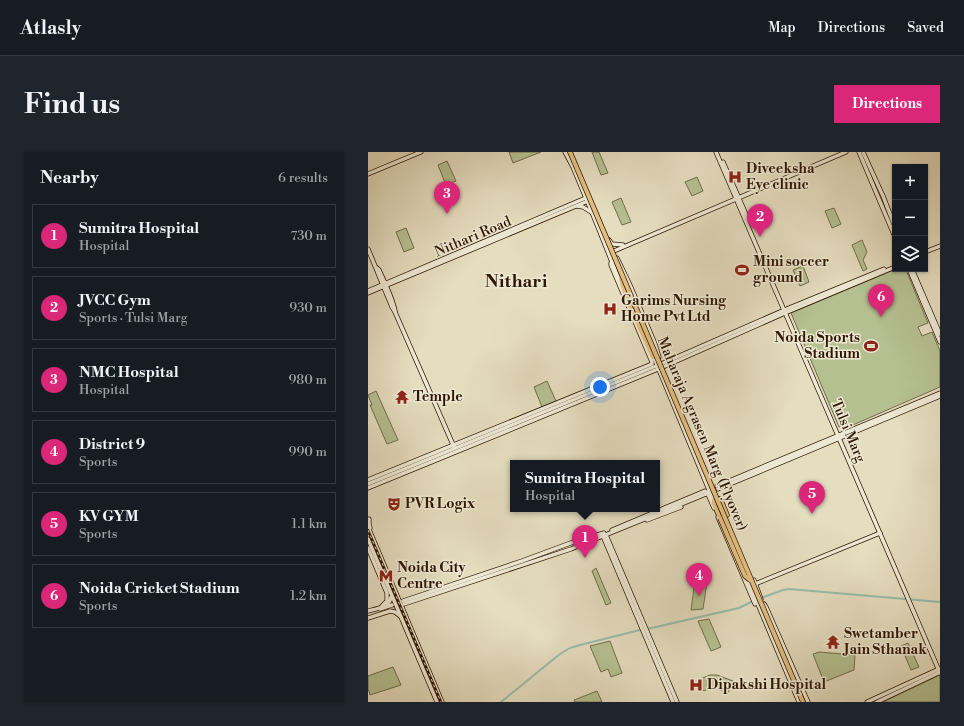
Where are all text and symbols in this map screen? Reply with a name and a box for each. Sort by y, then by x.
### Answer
text: Atlasly [20,16,81,40]
text: Map [768,19,796,37]
text: Directions [818,19,885,37]
text: Saved [907,19,944,37]
button: Directions [834,85,940,123]
text: Find us [24,87,120,122]
place label: Diveeksha Eye clinic [746,160,815,194]
map controls [892,164,928,272]
button: + [892,164,928,200]
text: Nearby [40,167,99,189]
hospital icon: Diveeksha Eye clinic [727,169,743,185]
text: 6 results [278,170,328,186]
pin: 3 [434,181,460,214]
button: − [892,200,928,236]
pin: 2 [747,204,773,237]
street label: Nithari Road [432,213,514,261]
text: Sumitra Hospital [79,219,199,238]
text: 1 [51,228,57,244]
text: 730 m [291,228,327,244]
button: layers [892,236,928,272]
text: Hospital [79,238,129,254]
place label: Mini soccer ground [753,253,829,287]
sports icon: Mini soccer ground [734,262,750,278]
district label: Nithari [485,270,548,293]
pin: 6 [868,284,894,317]
text: JVCC Gym [79,291,151,310]
place label: Garims Nursing Home Pvt Ltd [621,292,727,326]
text: 2 [50,300,58,316]
text: 930 m [289,300,327,316]
hospital icon: Garims Nursing Home Pvt Ltd [602,301,618,317]
text: Sports · Tulsi Marg [79,310,187,326]
place label: Noida Sports Stadium [774,329,860,363]
street label: Maharaja Agrasen Marg (Flyover) [653,334,751,534]
sports icon: Noida Sports Stadium [863,338,879,354]
text: NMC Hospital [79,363,179,382]
text: 3 [50,372,58,388]
text: 980 m [288,372,327,388]
your location [590,377,610,397]
text: Hospital [79,382,129,398]
place label: Temple [413,388,463,406]
temple icon: Temple [394,389,410,405]
street label: Tulsi Marg [827,397,870,466]
text: District 9 [79,435,145,454]
text: 4 [50,444,58,460]
text: 990 m [289,444,327,460]
text: Sports [79,454,118,470]
popup [510,460,660,512]
text: Sumitra Hospital [525,469,645,488]
pin: 5 [799,481,825,514]
text: Hospital [525,488,575,504]
place label: PVR Logix [405,495,476,513]
theatre icon: PVR Logix [386,496,402,512]
text: KV GYM [79,507,139,526]
text: 5 [50,516,58,532]
text: 1.1 km [292,516,327,532]
pin: 1 [572,525,598,558]
text: Sports [79,526,118,542]
place label: Noida City Centre [397,559,467,593]
pin: 4 [686,563,712,596]
metro station icon: Noida City Centre [378,568,394,584]
text: Noida Cricket Stadium [79,579,240,598]
text: 6 [50,588,58,604]
text: 1.2 km [290,588,327,604]
text: Sports [79,598,118,614]
place label: Swetamber Jain Sthanak [842,625,927,659]
temple icon: Swetamber Jain Sthanak [825,634,841,650]
place label: Dipakshi Hospital [707,676,827,694]
hospital icon: Dipakshi Hospital [688,677,704,693]

